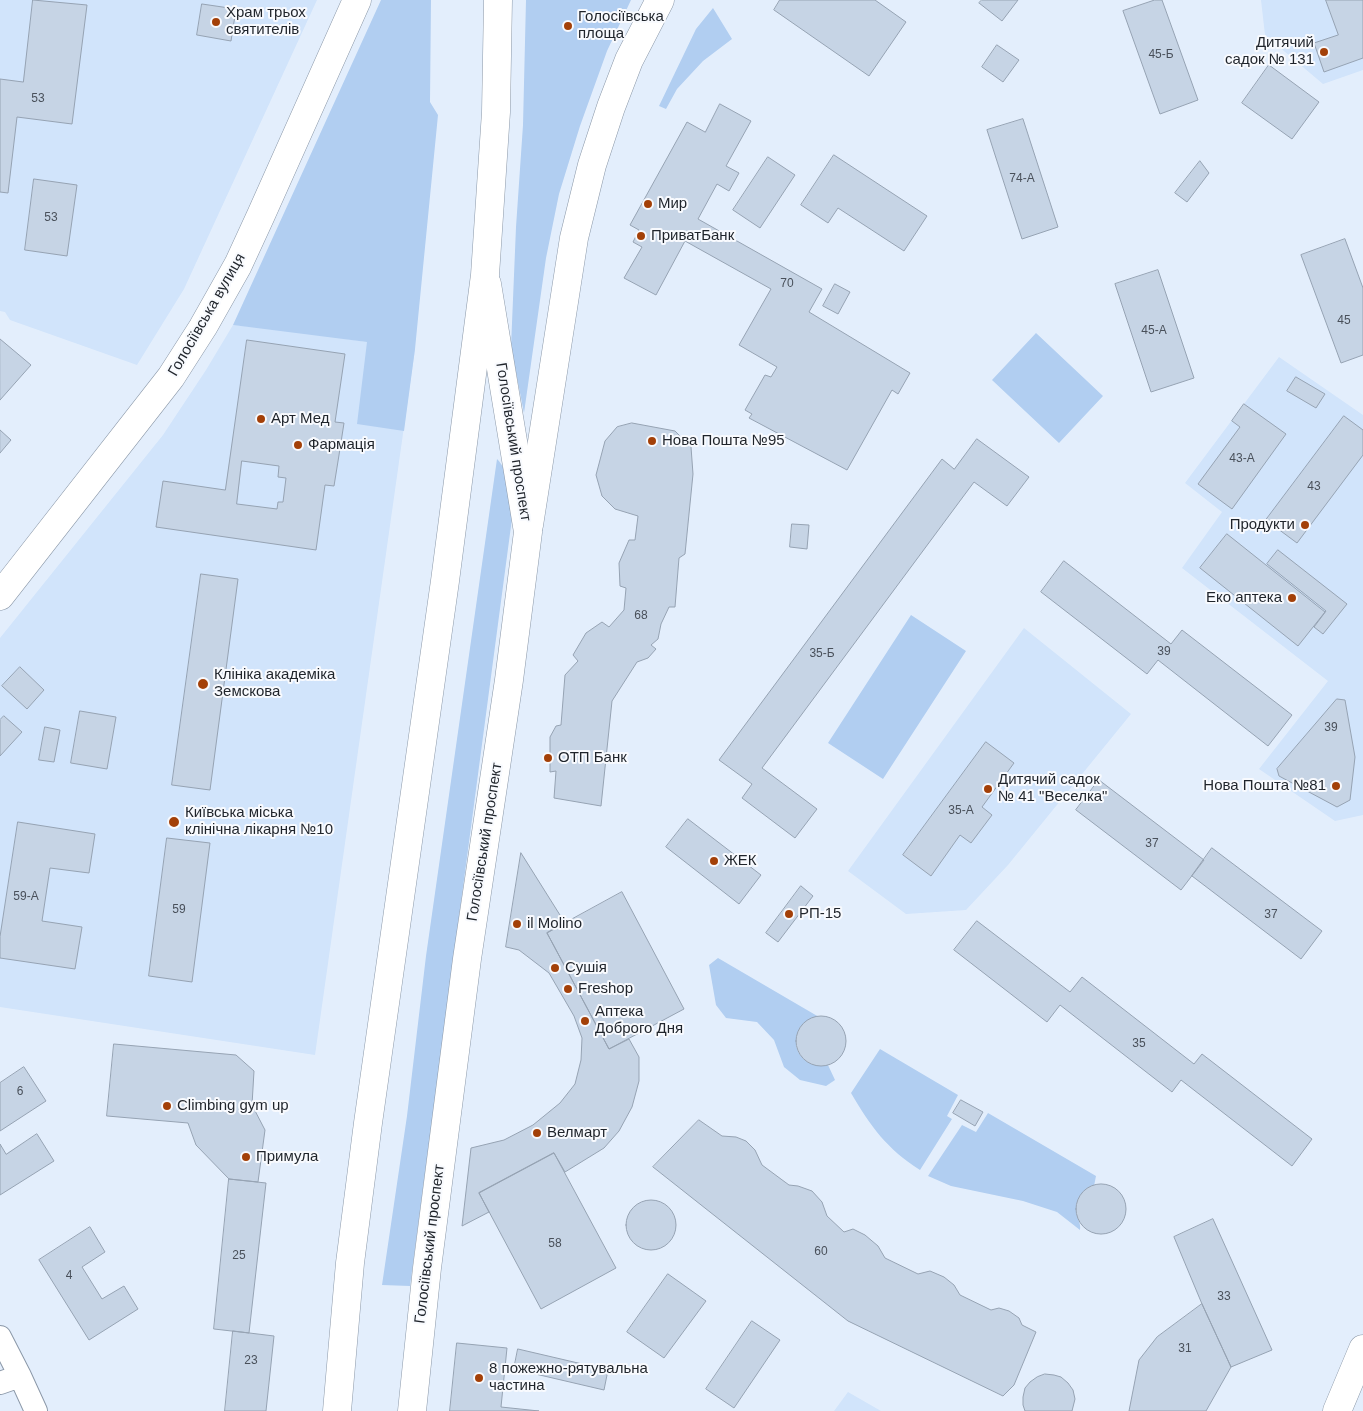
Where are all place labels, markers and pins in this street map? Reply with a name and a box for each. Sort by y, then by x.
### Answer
place label: Храм трьох святителів [226,4,306,39]
place label: Голосіївська площа [578,8,664,43]
marker: Храм трьох святителів [210,16,222,28]
marker: Голосіївська площа [562,20,574,32]
place label: Дитячий садок № 131 [1225,34,1314,69]
marker: Дитячий садок № 131 [1318,46,1330,58]
place label: Мир [658,195,687,213]
marker: Мир [642,198,654,210]
place label: ПриватБанк [651,227,734,245]
marker: ПриватБанк [635,230,647,242]
place label: Арт Мед [271,410,329,428]
marker: Арт Мед [255,413,267,425]
place label: Нова Пошта №95 [662,432,785,450]
marker: Нова Пошта №95 [646,435,658,447]
place label: Фармація [308,436,375,454]
marker: Фармація [292,439,304,451]
place label: Продукти [1230,516,1295,534]
marker: Продукти [1299,519,1311,531]
place label: Еко аптека [1206,589,1282,607]
marker: Еко аптека [1286,592,1298,604]
place label: Клініка академіка Земскова [214,666,335,701]
marker: Клініка академіка Земскова [196,677,210,691]
place label: ОТП Банк [558,749,627,767]
marker: ОТП Банк [542,752,554,764]
place label: Дитячий садок № 41 "Веселка" [998,771,1107,806]
place label: Нова Пошта №81 [1203,777,1326,795]
marker: Нова Пошта №81 [1330,780,1342,792]
marker: Дитячий садок № 41 "Веселка" [982,783,994,795]
place label: Київська міська клінічна лікарня №10 [185,804,333,839]
marker: Київська міська клінічна лікарня №10 [167,815,181,829]
place label: ЖЕК [724,852,757,870]
marker: ЖЕК [708,855,720,867]
place label: РП-15 [799,905,841,923]
marker: РП-15 [783,908,795,920]
place label: il Molino [527,915,582,933]
marker: il Molino [511,918,523,930]
place label: Сушія [565,959,607,977]
marker: Сушія [549,962,561,974]
place label: Freshop [578,980,633,998]
marker: Freshop [562,983,574,995]
place label: Аптека Доброго Дня [595,1003,683,1038]
marker: Аптека Доброго Дня [579,1015,591,1027]
place label: Climbing gym up [177,1097,289,1115]
marker: Climbing gym up [161,1100,173,1112]
place label: Велмарт [547,1124,607,1142]
marker: Велмарт [531,1127,543,1139]
place label: Примула [256,1148,318,1166]
marker: Примула [240,1151,252,1163]
place label: 8 пожежно-рятувальна частина [489,1360,648,1395]
marker: 8 пожежно-рятувальна частина [473,1372,485,1384]

